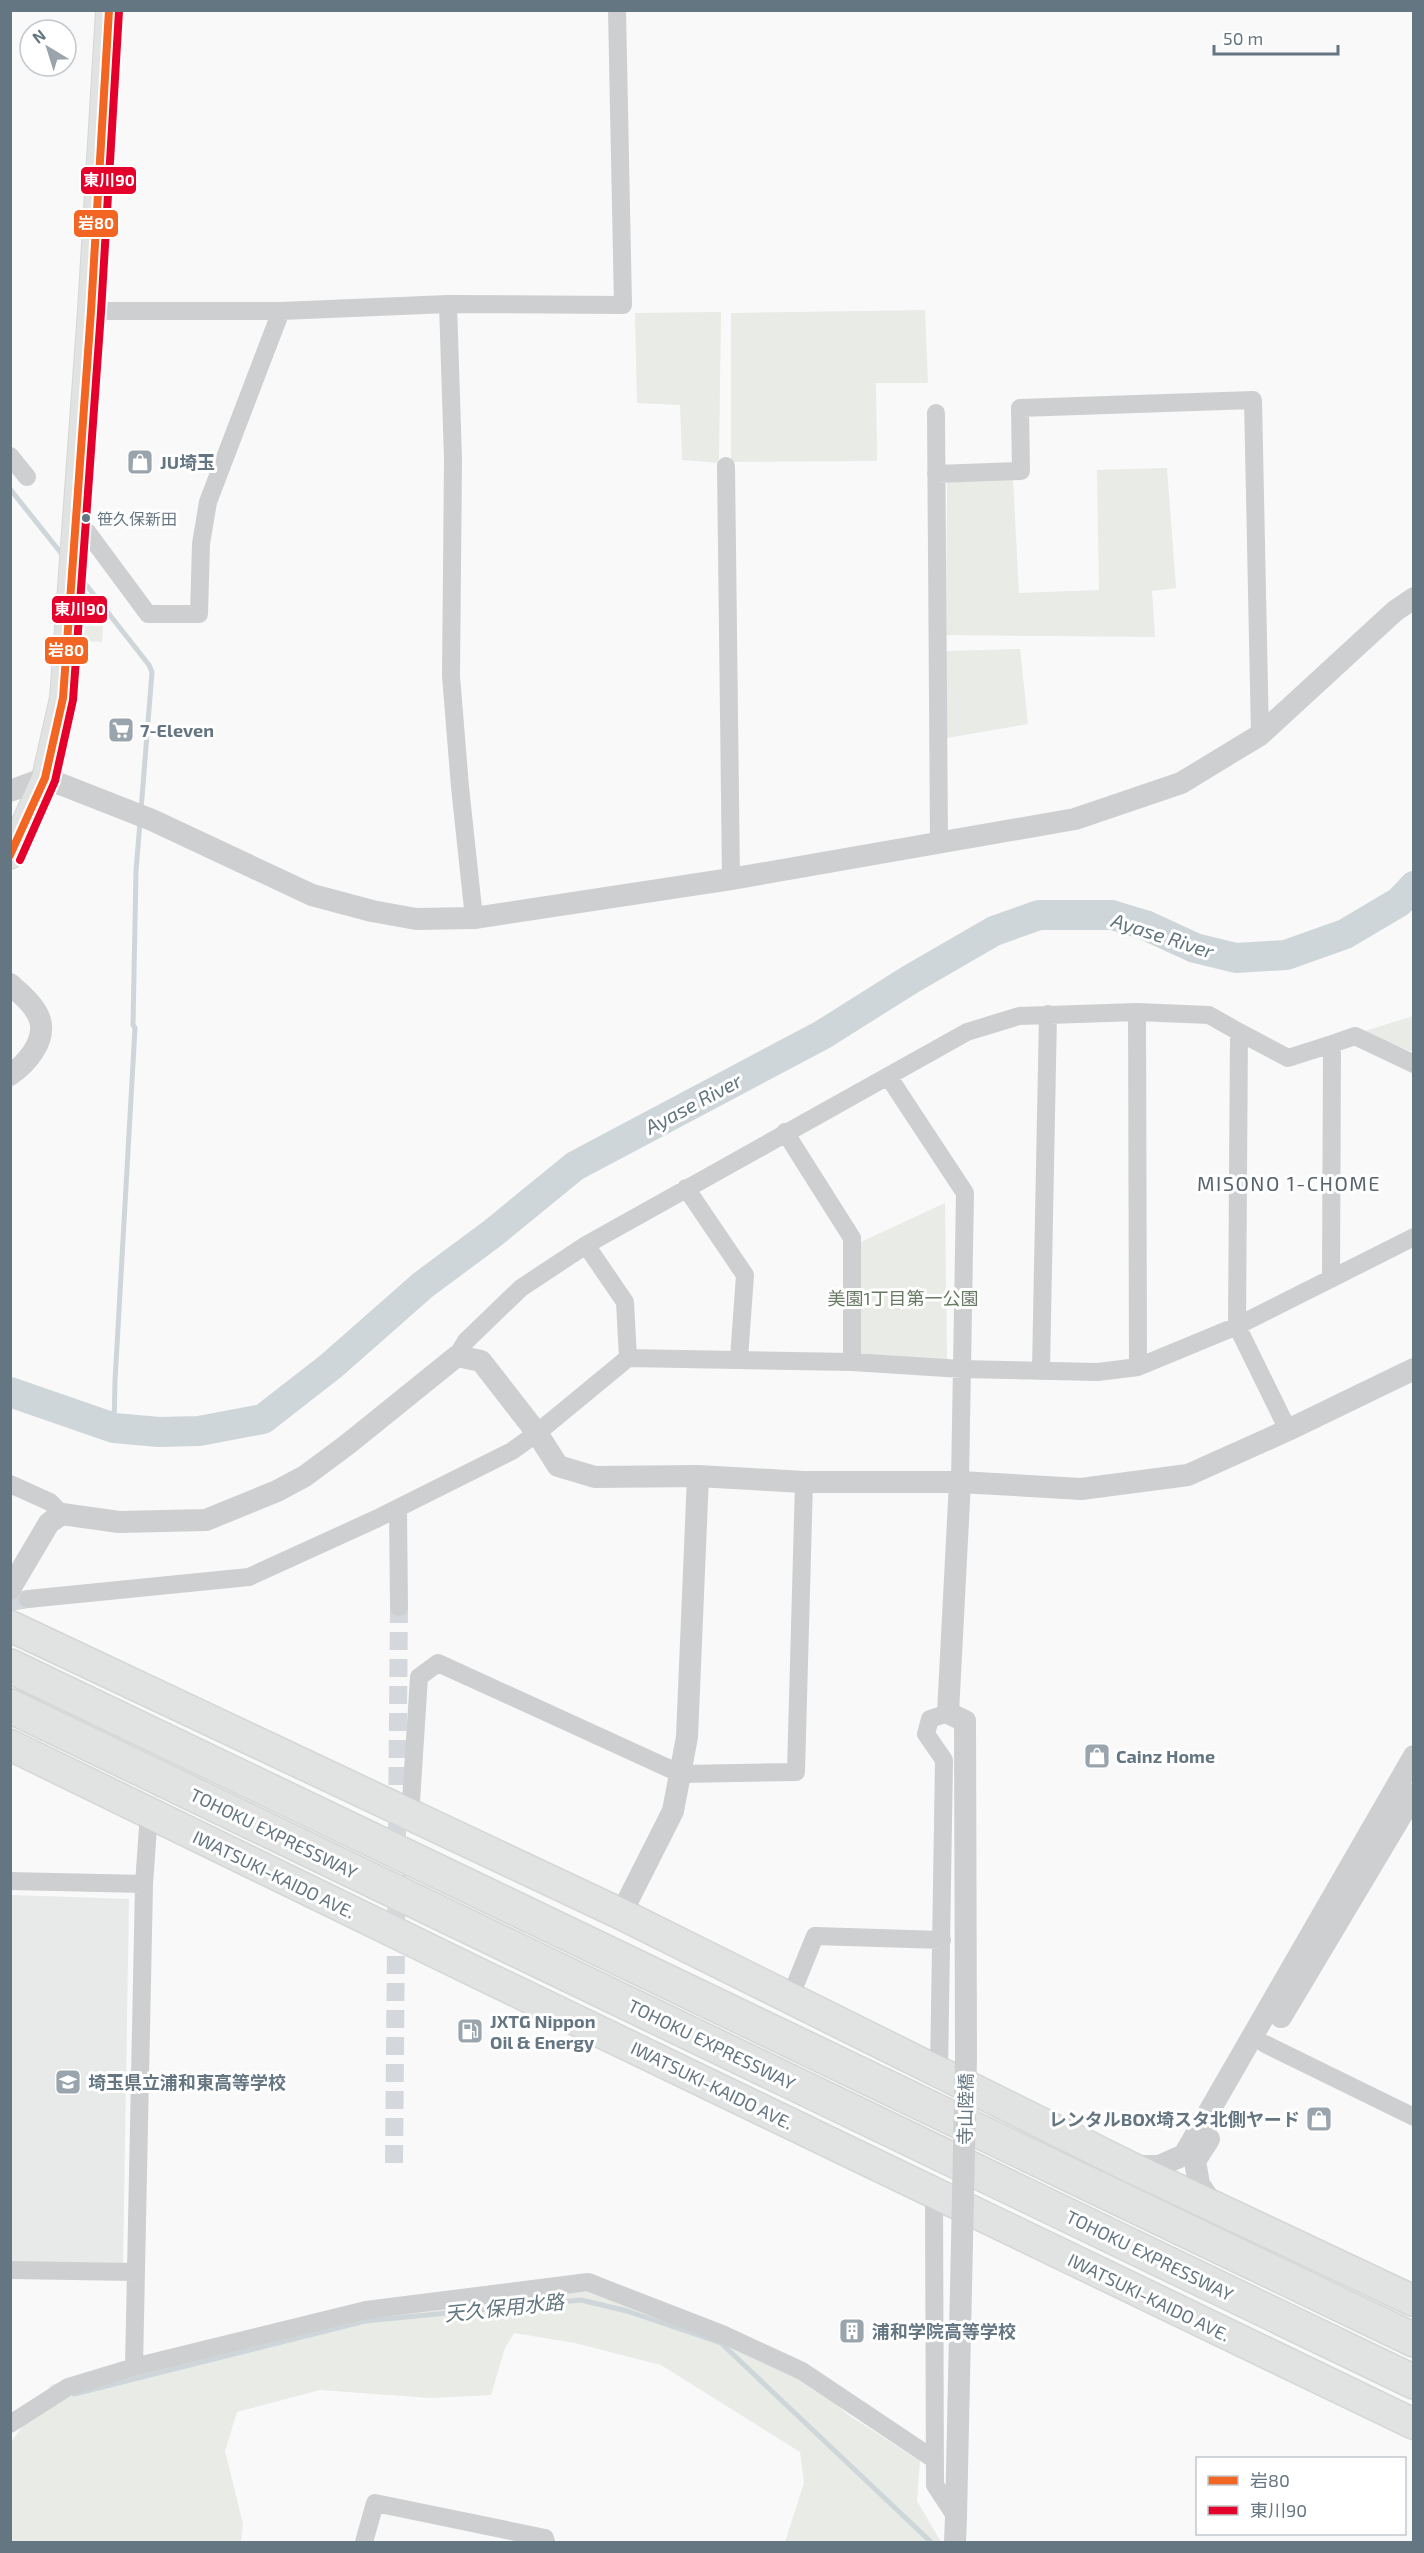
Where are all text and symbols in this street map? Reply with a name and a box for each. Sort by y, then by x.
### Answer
north arrow [18,18,78,78]
scale bar [1214,18,1338,56]
text: N [28,25,49,47]
text: 50 m [1223,27,1263,49]
line badge: 東川90 [80,166,137,195]
text: 東川90 [83,170,135,189]
line badge: 岩80 [73,209,119,238]
text: 岩80 [78,213,114,232]
shop icon: JU埼玉 [125,447,155,477]
place label: JU埼玉 [160,451,215,473]
place label: 笹久保新田 [97,509,177,528]
marker: 笹久保新田 [80,512,92,524]
line badge: 東川90 [51,595,108,624]
text: 東川90 [54,599,106,618]
line badge: 岩80 [44,636,89,665]
text: 岩80 [48,640,84,659]
supermarket icon: 7-Eleven [106,715,136,745]
place label: 7-Eleven [140,719,214,741]
water label: Ayase River [1108,907,1218,964]
water label: Ayase River [640,1067,747,1140]
district label: MISONO 1-CHOME [1197,1171,1381,1195]
park label: 美園1丁目第一公園 [827,1287,979,1309]
shop icon: Cainz Home [1082,1741,1112,1771]
place label: Cainz Home [1116,1745,1215,1767]
street label: TOHOKU EXPRESSWAY [187,1783,362,1883]
street label: IWATSUKI-KAIDO AVE. [189,1825,359,1923]
street label: TOHOKU EXPRESSWAY [625,1994,800,2094]
place label: JXTG Nippon Oil & Energy [490,2010,596,2053]
fuel station icon: JXTG Nippon Oil & Energy [455,2016,485,2046]
street label: IWATSUKI-KAIDO AVE. [627,2036,797,2134]
school or university icon: 埼玉県立浦和東高等学校 [53,2067,83,2097]
place label: 埼玉県立浦和東高等学校 [88,2071,286,2093]
street label: 寺山陸橋 [953,2073,977,2145]
shop icon: レンタルBOX埼スタ北側ヤード [1304,2104,1334,2134]
place label: レンタルBOX埼スタ北側ヤード [1049,2108,1300,2130]
street label: TOHOKU EXPRESSWAY [1063,2205,1238,2305]
street label: IWATSUKI-KAIDO AVE. [1064,2248,1234,2346]
water label: 天久保用水路 [443,2289,567,2325]
building icon: 浦和学院高等学校 [837,2316,867,2346]
place label: 浦和学院高等学校 [872,2320,1016,2342]
legend [1196,2457,1406,2535]
text: 岩80 [1250,2469,1290,2491]
text: 東川90 [1250,2499,1307,2521]

